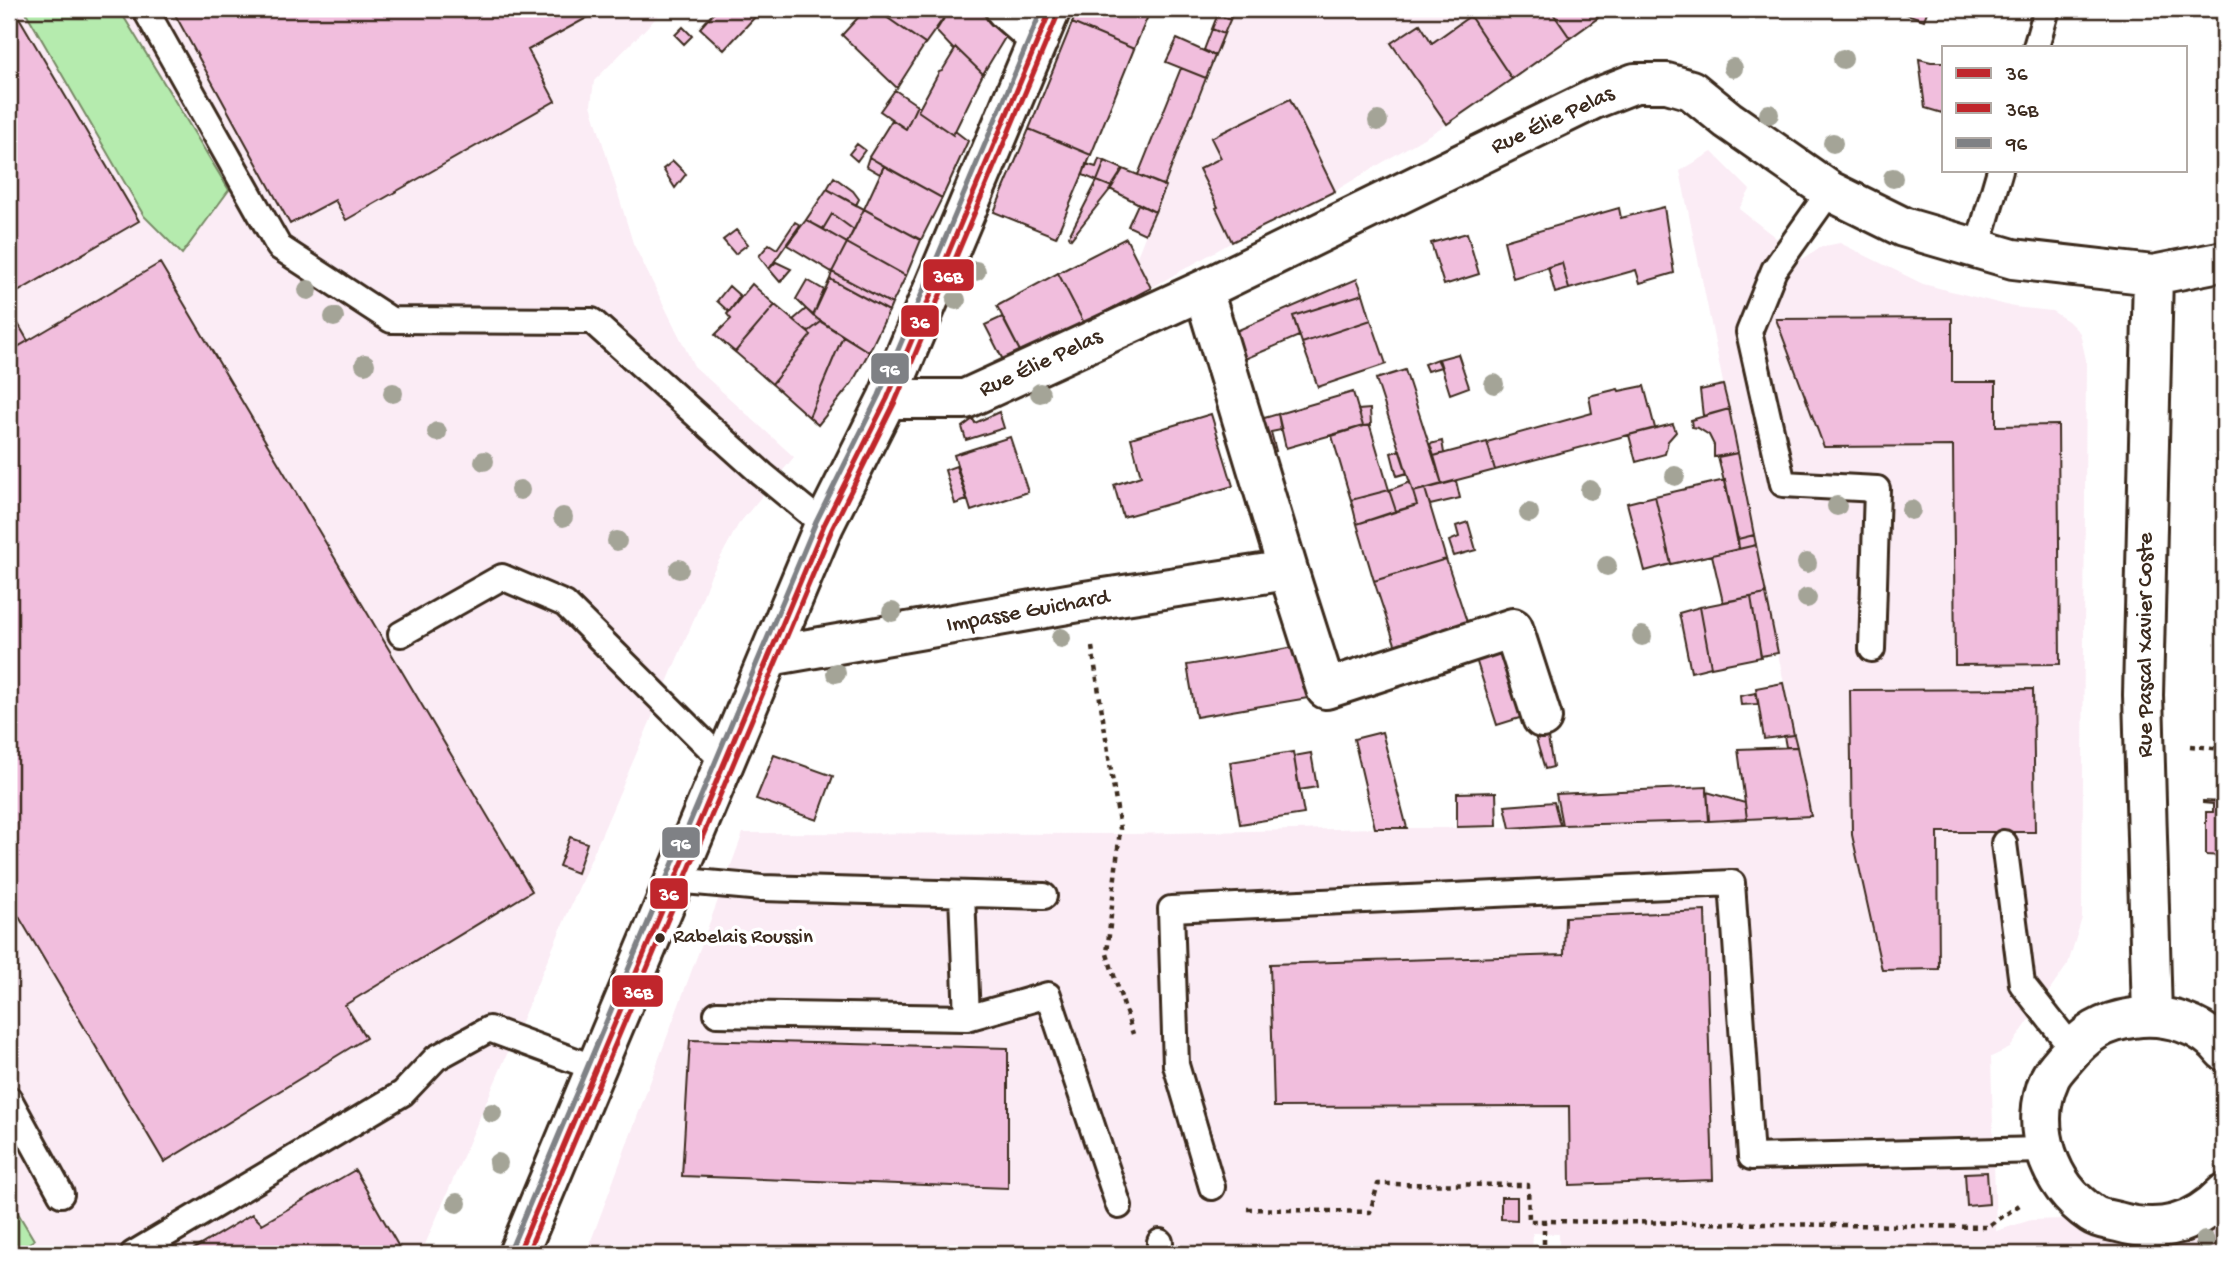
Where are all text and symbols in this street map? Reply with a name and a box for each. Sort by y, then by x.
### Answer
legend [1942,46,2188,172]
text: 36 [2005,64,2028,89]
street label: Rue Élie Pelas [1487,80,1619,161]
text: 36B [2005,100,2040,125]
text: 96 [2005,134,2028,159]
line badge: 36B [922,258,975,292]
text: 36B [932,267,964,290]
line badge: 36 [900,304,940,338]
text: 36 [909,313,930,336]
street label: Rue Élie Pelas [975,323,1107,404]
line badge: 96 [870,352,910,385]
text: 96 [879,360,900,383]
street label: Rue Pascal Xavier Coste [2133,531,2160,757]
street label: Impasse Guichard [944,584,1113,640]
line badge: 96 [661,826,701,859]
text: 96 [670,834,691,857]
line badge: 36 [649,877,689,910]
text: 36 [658,885,679,908]
place label: Rabelais Roussin [673,926,813,951]
marker: Rabelais Roussin [653,931,667,945]
line badge: 36B [611,974,664,1008]
text: 36B [622,983,654,1006]

